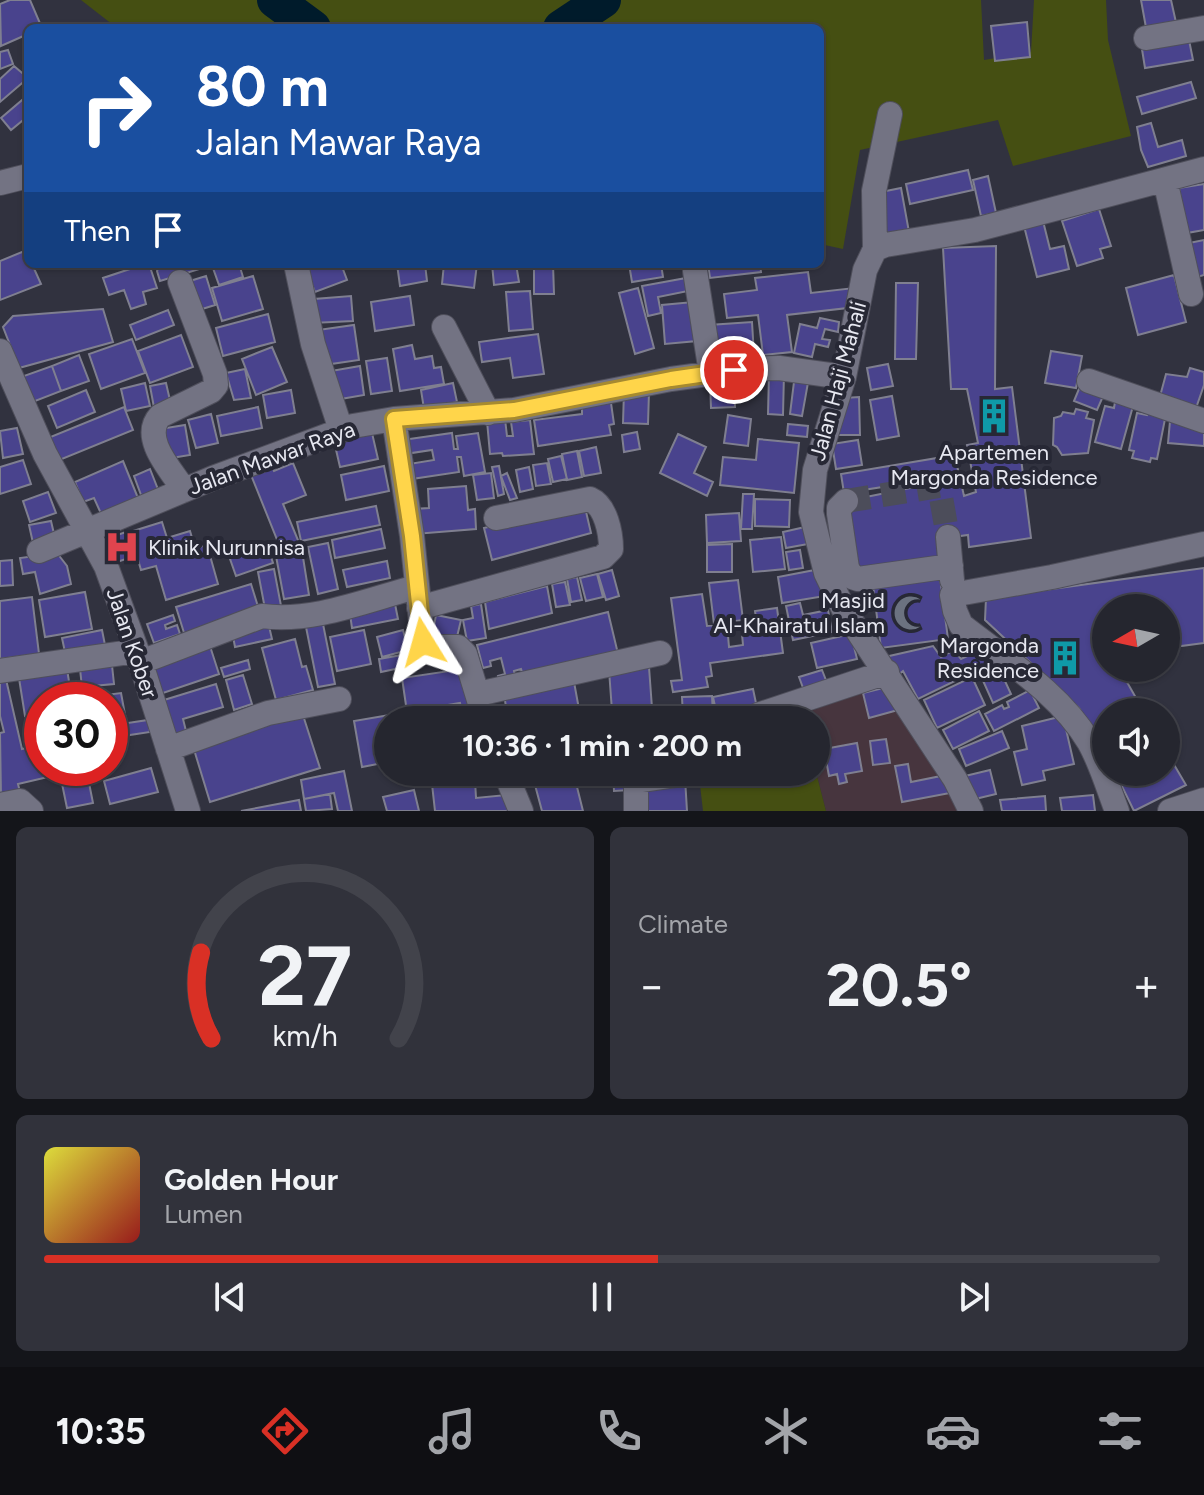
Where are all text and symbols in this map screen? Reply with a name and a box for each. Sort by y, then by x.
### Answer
text: 80 m [196,53,329,120]
icon: right [64,56,168,160]
text: Jalan Mawar Raya [196,121,481,164]
icon: arrive [146,208,190,252]
text: Then [64,212,130,249]
street label: Jalan Haji Mahali [804,298,872,464]
pin [700,336,768,404]
icon: arrive [712,348,756,392]
building icon: Apartemen Margonda Residence [975,397,1013,435]
street label: Jalan Mawar Raya [185,415,359,501]
place label: Apartemen Margonda Residence [891,439,1098,491]
hospital icon: Klinik Nurunnisa [103,528,141,566]
place label: Klinik Nurunnisa [148,534,305,561]
street label: Jalan Kober [101,584,164,702]
place label: Masjid Al-Khairatul Islam [714,587,885,639]
mosque icon: Masjid Al-Khairatul Islam [892,594,930,632]
north arrow [1092,594,1180,682]
map controls [1092,594,1180,786]
position arrow [381,600,465,684]
place label: Margonda Residence [937,632,1039,684]
building icon: Margonda Residence [1046,639,1084,677]
speed limit sign: 30 [24,682,128,786]
button: sound [1092,698,1180,786]
text: 10:36 · 1 min · 200 m [462,727,742,764]
text: Climate [638,908,728,940]
text: 27 [258,926,352,1026]
text: 20.5° [826,949,972,1021]
text: − [638,959,665,1012]
text: + [1133,959,1160,1012]
text: km/h [272,1019,338,1053]
text: Golden Hour [164,1161,338,1198]
text: Lumen [164,1198,243,1230]
icon: previous [208,1275,252,1319]
icon: pause [580,1275,624,1319]
icon: next [952,1275,996,1319]
icon: directions [257,1403,313,1459]
icon: music [424,1403,480,1459]
icon: phone [591,1403,647,1459]
icon: climate [758,1403,814,1459]
icon: car [925,1403,981,1459]
icon: filters [1092,1403,1148,1459]
text: 10:35 [56,1410,146,1453]

